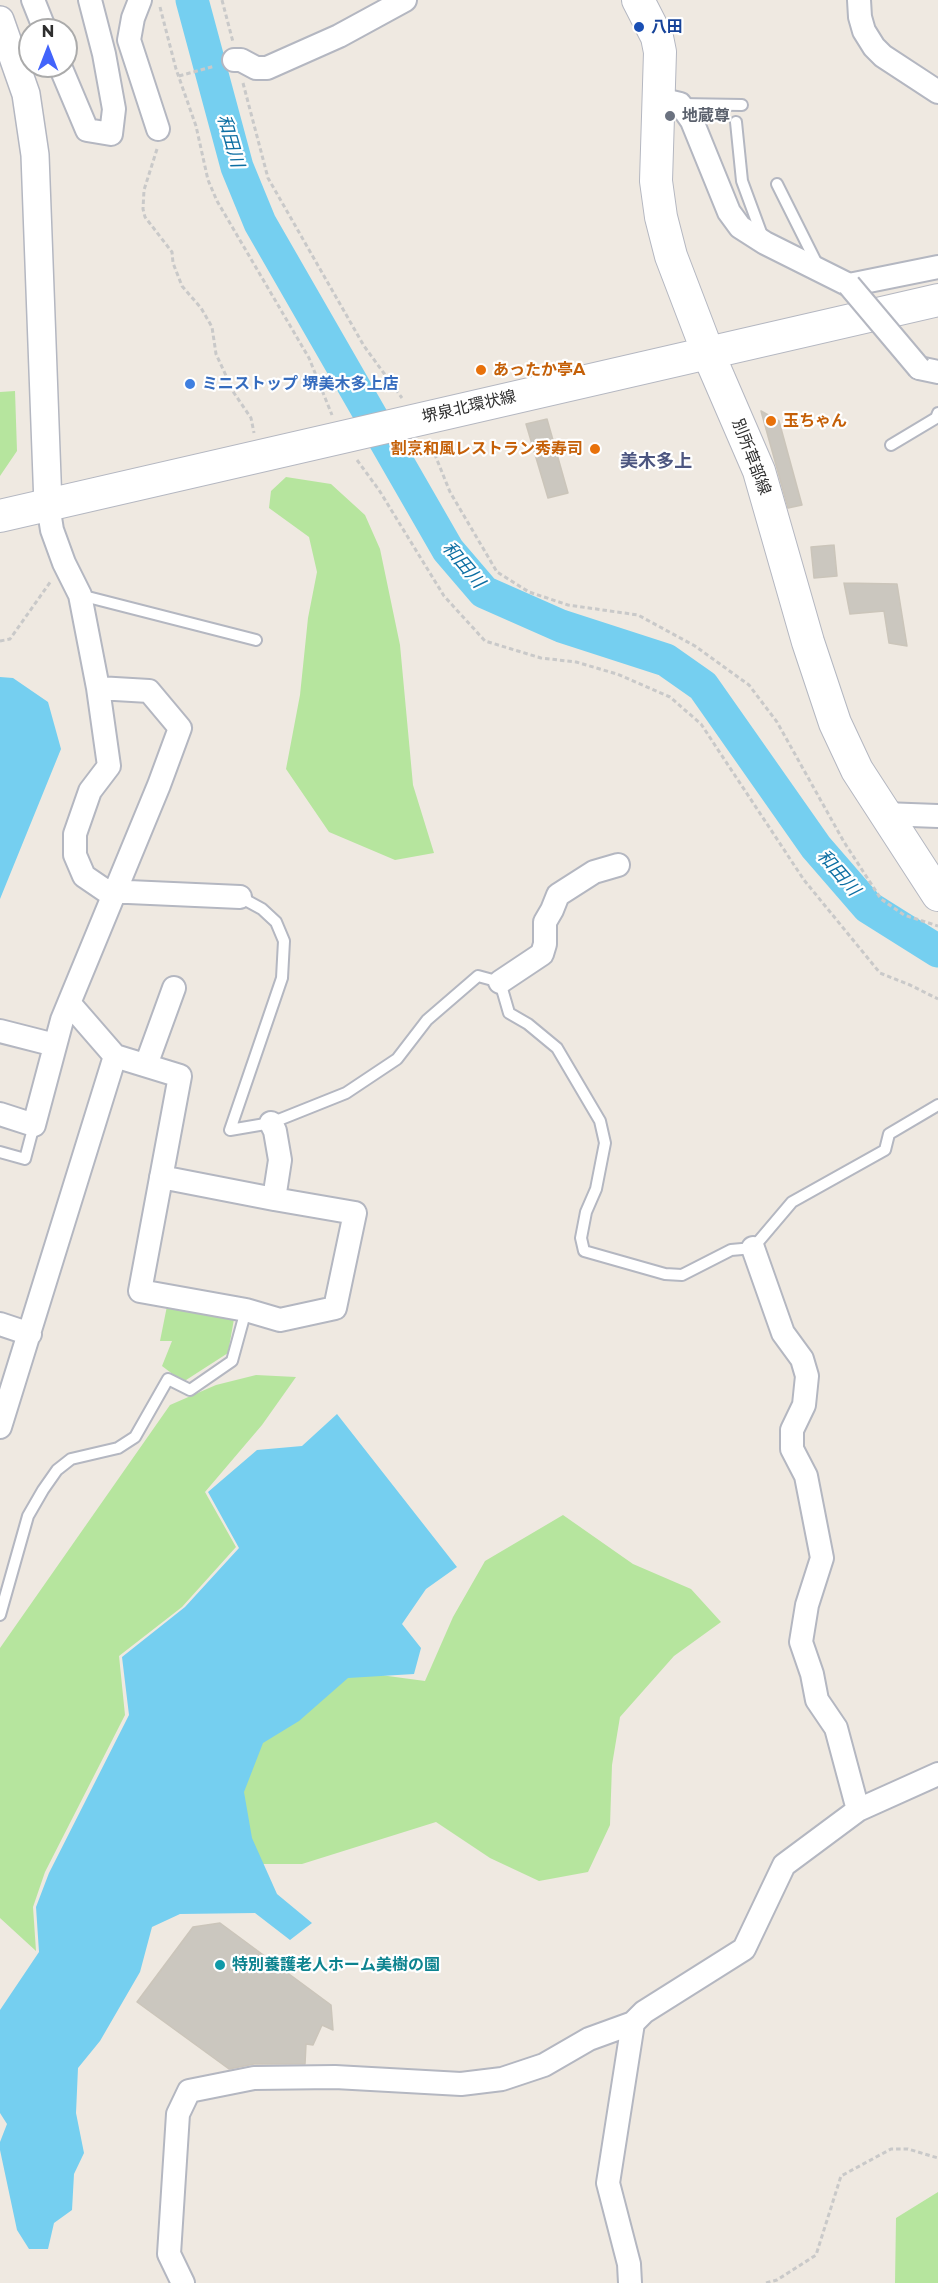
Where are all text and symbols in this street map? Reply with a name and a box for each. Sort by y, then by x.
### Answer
place label: 八田 [651,17,683,37]
north arrow [18,18,78,78]
marker: 八田 [632,20,646,34]
text: N [42,22,54,41]
place label: 地蔵尊 [682,106,730,126]
marker: 地蔵尊 [663,109,677,123]
water label: 和田川 [212,112,248,170]
place label: あったか亭A [493,360,585,380]
marker: あったか亭A [474,363,488,377]
place label: ミニストップ 堺美木多上店 [202,374,399,394]
marker: ミニストップ 堺美木多上店 [183,377,197,391]
street label: 堺泉北環状線 [420,387,518,427]
place label: 玉ちゃん [783,411,847,431]
marker: 玉ちゃん [764,414,778,428]
street label: 別所草部線 [728,416,774,498]
place label: 割烹和風レストラン秀寿司 [391,439,583,459]
marker: 割烹和風レストラン秀寿司 [588,442,602,456]
district label: 美木多上 [620,451,692,473]
water label: 和田川 [437,537,489,593]
water label: 和田川 [812,846,864,900]
place label: 特別養護老人ホーム美樹の園 [232,1955,440,1975]
marker: 特別養護老人ホーム美樹の園 [213,1958,227,1972]

